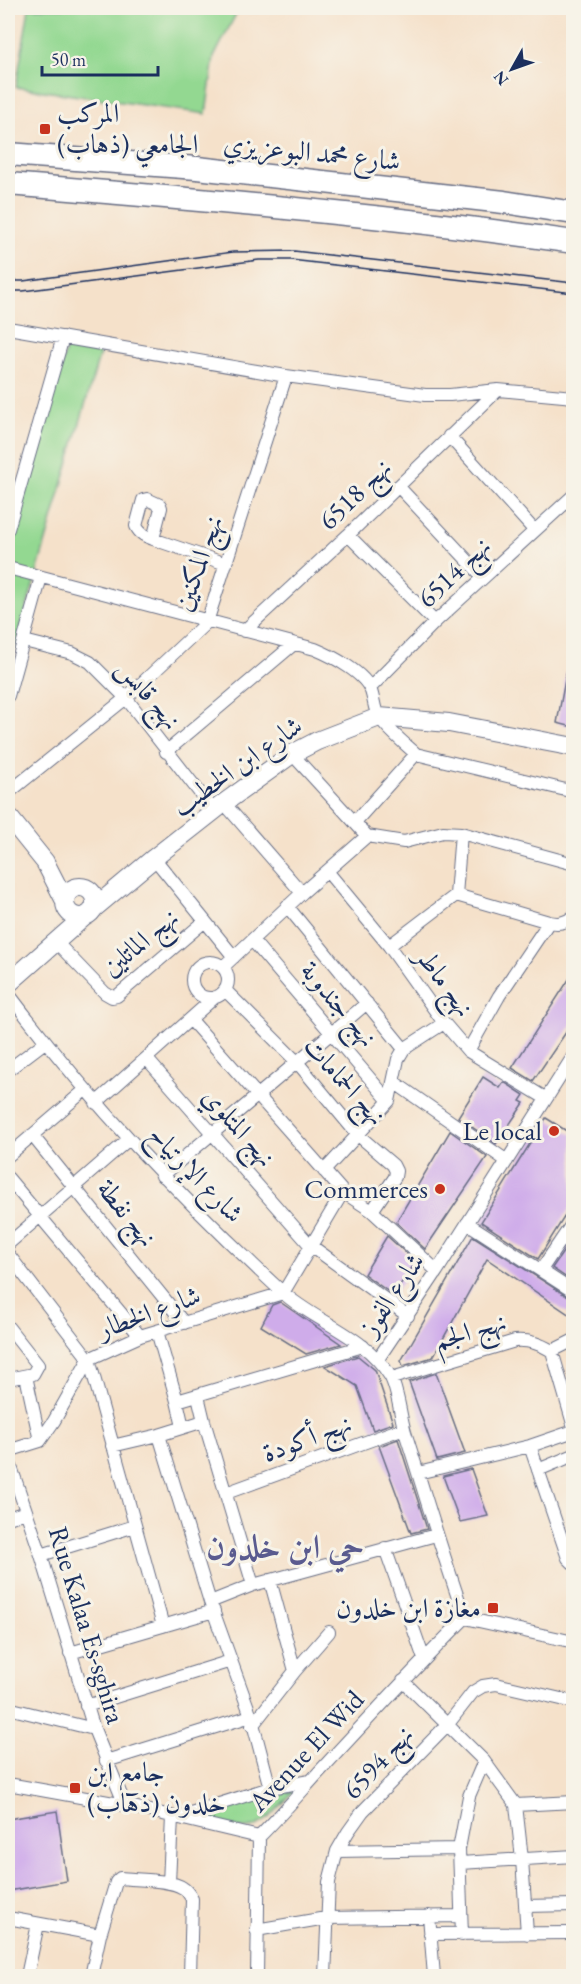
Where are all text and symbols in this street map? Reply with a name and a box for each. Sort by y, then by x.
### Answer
scale bar [42,39,158,77]
north arrow [482,39,542,99]
text: 50 m [51,48,86,71]
text: N [489,67,513,90]
place label: المركب الجامعي (ذهاب) [57,95,198,168]
marker: المركب الجامعي (ذهاب) [38,122,52,136]
street label: شارع محمد البوعزيزي [221,125,402,183]
street label: نهج 6518 [311,450,404,542]
street label: نهج المكنين [164,510,237,618]
street label: نهج 6514 [409,529,503,620]
street label: نهج قابس [104,651,189,741]
street label: شارع ابن الخطيب [164,708,312,828]
street label: نهج الماتلين [94,900,190,989]
street label: نهج ماطر [401,937,483,1028]
street label: نهج جندوبة [288,953,386,1059]
street label: نهج الحمامات [291,1029,395,1137]
street label: نهج المتلوي [190,1079,284,1179]
place label: Le local [463,1113,542,1148]
street label: شارع الإرتياح [136,1117,252,1235]
marker: Le local [547,1124,561,1138]
place label: Commerces [304,1171,428,1206]
street label: نهج نفطة [84,1172,165,1258]
marker: Commerces [433,1182,447,1196]
street label: شارع الفوز [349,1245,436,1347]
street label: شارع الخطار [90,1277,207,1352]
street label: نهج الجم [429,1304,512,1365]
street label: نهج أكودة [257,1404,359,1476]
street label: Rue Kalaa Es-sghira [41,1522,134,1728]
district label: حي ابن خلدون [206,1525,364,1574]
place label: مغازة ابن خلدون [336,1590,481,1625]
marker: مغازة ابن خلدون [486,1601,500,1615]
street label: Avenue El Wid [239,1682,371,1820]
street label: نهج 6594 [335,1717,426,1811]
place label: جامع ابن خلدون (ذهاب) [87,1754,226,1820]
marker: جامع ابن خلدون (ذهاب) [68,1781,82,1795]

